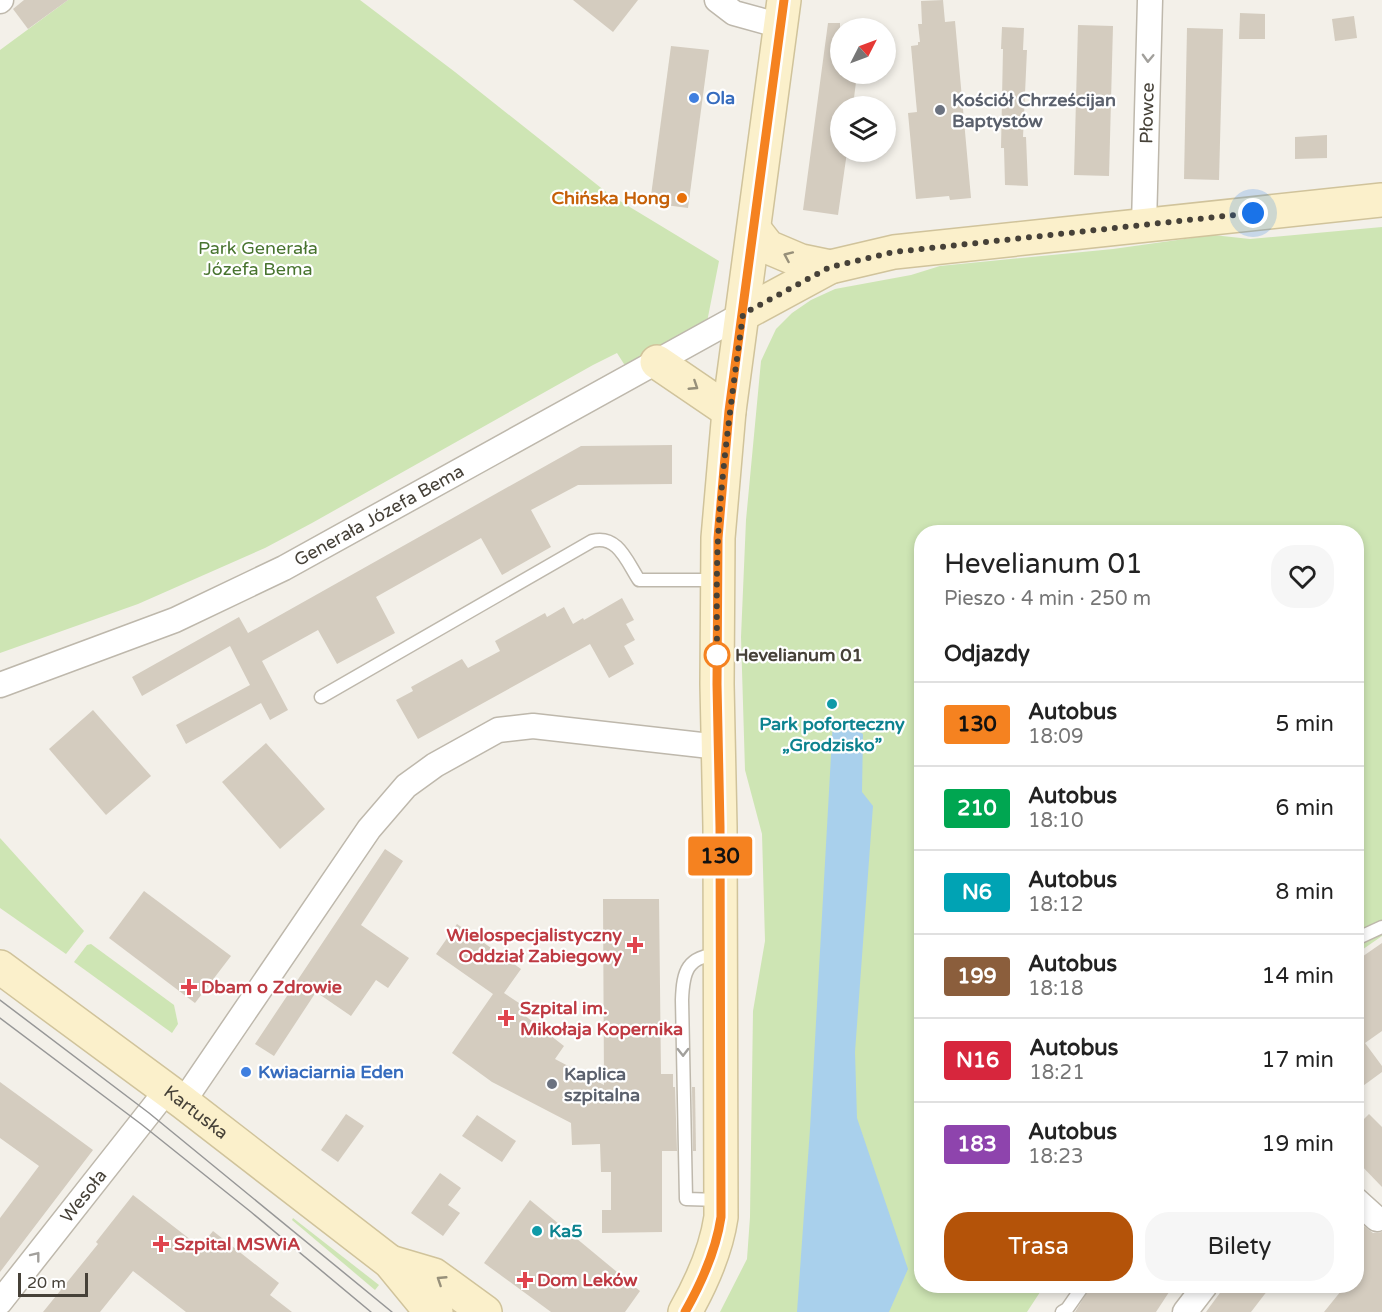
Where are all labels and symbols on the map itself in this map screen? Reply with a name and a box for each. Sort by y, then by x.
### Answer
north arrow [830,18,896,84]
one-way arrow [1142,54,1155,63]
street label: Płowce [1135,82,1159,144]
place label: Ola [706,87,735,109]
place label: Kościół Chrześcijan Baptystów [952,89,1116,132]
marker: Ola [687,91,701,105]
marker: Kościół Chrześcijan Baptystów [933,103,947,117]
place label: Chińska Hong [551,187,670,209]
marker: Chińska Hong [675,191,689,205]
your location [1238,198,1268,228]
park label: Park Generała Józefa Bema [198,237,318,280]
one-way arrow [783,251,794,263]
one-way arrow [688,379,698,391]
street label: Generała Józefa Bema [290,460,468,571]
marker: Hevelianum 01 [704,642,730,668]
place label: Hevelianum 01 [735,644,863,666]
marker: Park poforteczny „Grodzisko” [825,697,839,711]
place label: Park poforteczny „Grodzisko” [759,713,905,756]
line badge: 130 [686,836,754,876]
place label: Wielospecjalistyczny Oddział Zabiegowy [447,924,622,967]
marker: Wielospecjalistyczny Oddział Zabiegowy [626,936,644,954]
place label: Dbam o Zdrowie [201,976,342,998]
marker: Dbam o Zdrowie [182,980,196,994]
place label: Szpital im. Mikołaja Kopernika [520,997,683,1040]
marker: Szpital im. Mikołaja Kopernika [497,1009,515,1027]
one-way arrow [677,1047,689,1056]
place label: Kwiaciarnia Eden [258,1061,404,1083]
place label: Kaplica szpitalna [564,1063,640,1106]
marker: Kwiaciarnia Eden [239,1065,253,1079]
marker: Kaplica szpitalna [545,1077,559,1091]
street label: Kartuska [160,1081,233,1144]
street label: Wesoła [56,1165,111,1227]
place label: Ka5 [549,1220,582,1242]
marker: Ka5 [530,1224,544,1238]
place label: Szpital MSWiA [174,1233,300,1255]
marker: Szpital MSWiA [152,1235,170,1253]
one-way arrow [29,1252,40,1263]
place label: Dom Leków [537,1269,638,1291]
scale bar [18,1270,88,1298]
marker: Dom Leków [518,1273,532,1287]
one-way arrow [437,1276,447,1288]

